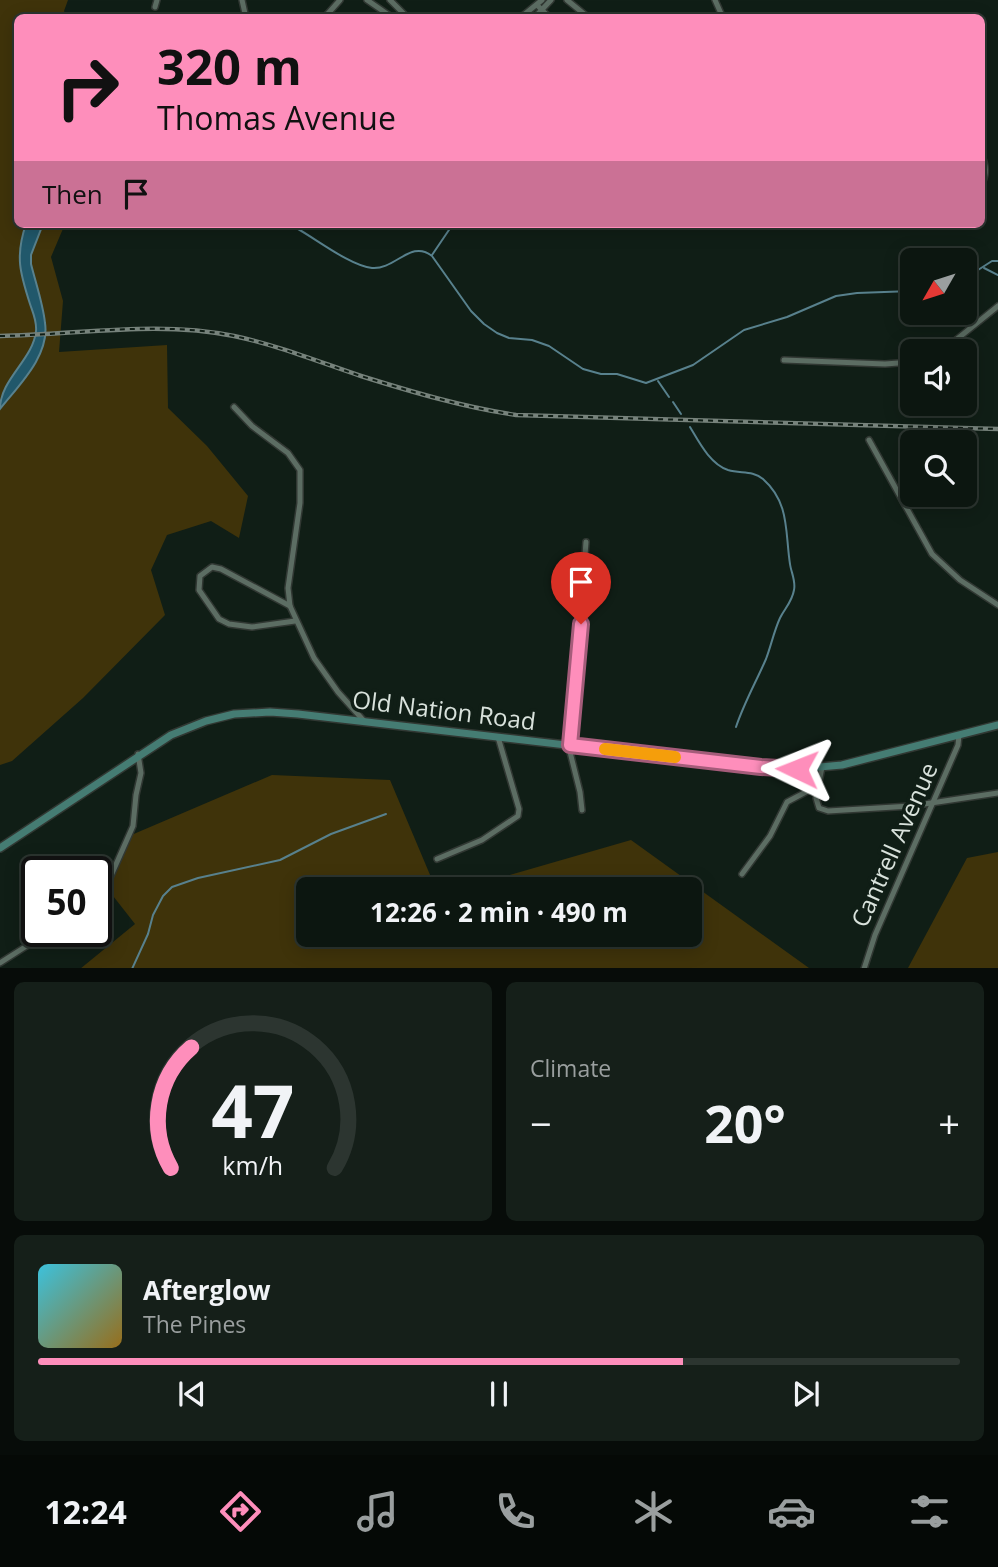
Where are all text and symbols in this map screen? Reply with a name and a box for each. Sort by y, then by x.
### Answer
text: 320 m [157,33,302,99]
icon: right [42,42,133,133]
text: Thomas Avenue [157,96,396,139]
icon: arrive [117,175,155,213]
text: Then [42,176,103,212]
north arrow [900,248,976,326]
map controls [900,248,977,507]
button: sound [900,339,977,416]
button: search [900,430,977,507]
pin [551,552,611,624]
icon: arrive [562,563,600,601]
street label: Old Nation Road [351,682,538,737]
position arrow [760,732,834,806]
street label: Cantrell Avenue [843,757,945,932]
speed limit sign: 50 [21,856,112,947]
text: 12:26 · 2 min · 490 m [370,894,628,930]
text: Climate [530,1052,611,1084]
text: 47 [211,1060,295,1159]
text: 20° [704,1087,786,1158]
text: − [530,1097,552,1149]
text: + [938,1097,960,1149]
text: km/h [223,1147,283,1181]
text: Afterglow [143,1272,270,1308]
text: The Pines [143,1308,246,1340]
icon: previous [173,1375,211,1413]
icon: pause [480,1375,518,1413]
icon: next [787,1375,825,1413]
icon: directions [216,1487,265,1536]
icon: music [353,1487,402,1536]
icon: phone [491,1487,540,1536]
icon: climate [629,1487,678,1536]
icon: car [767,1487,816,1536]
icon: filters [905,1487,954,1536]
text: 12:24 [44,1490,127,1533]

